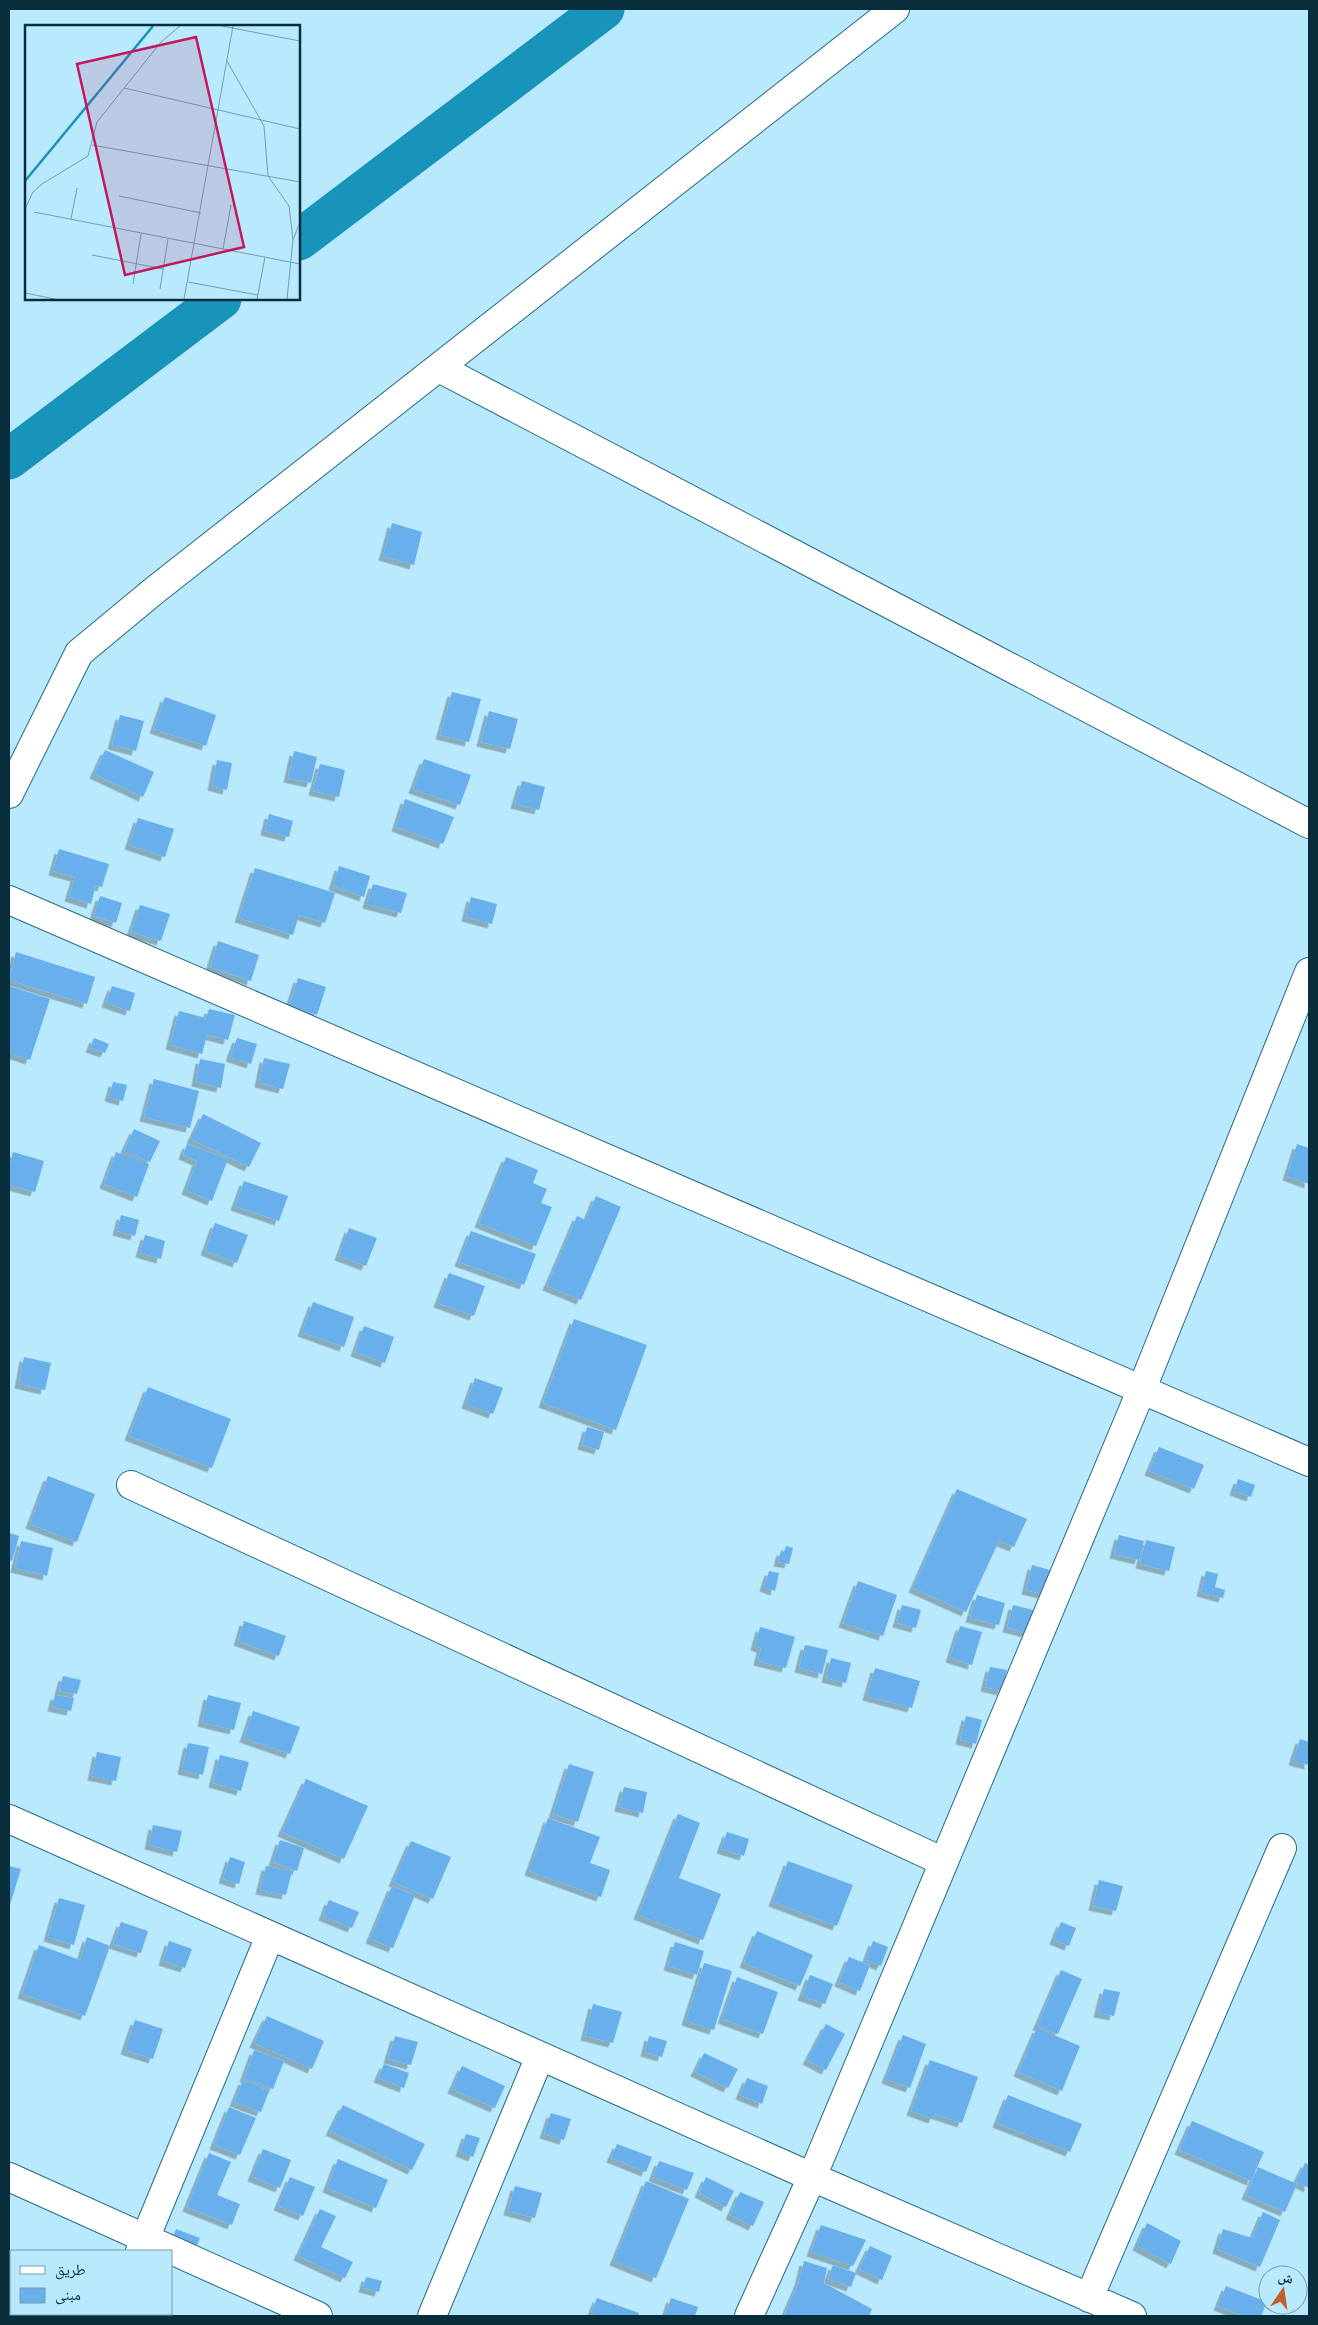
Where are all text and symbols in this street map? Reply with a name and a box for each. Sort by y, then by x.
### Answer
inset map [25,25,300,300]
legend [10,2250,172,2315]
text: طريق [55,2261,86,2280]
north arrow [1258,2265,1308,2315]
text: ش [1277,2268,1295,2288]
text: مبنى [55,2286,81,2305]

